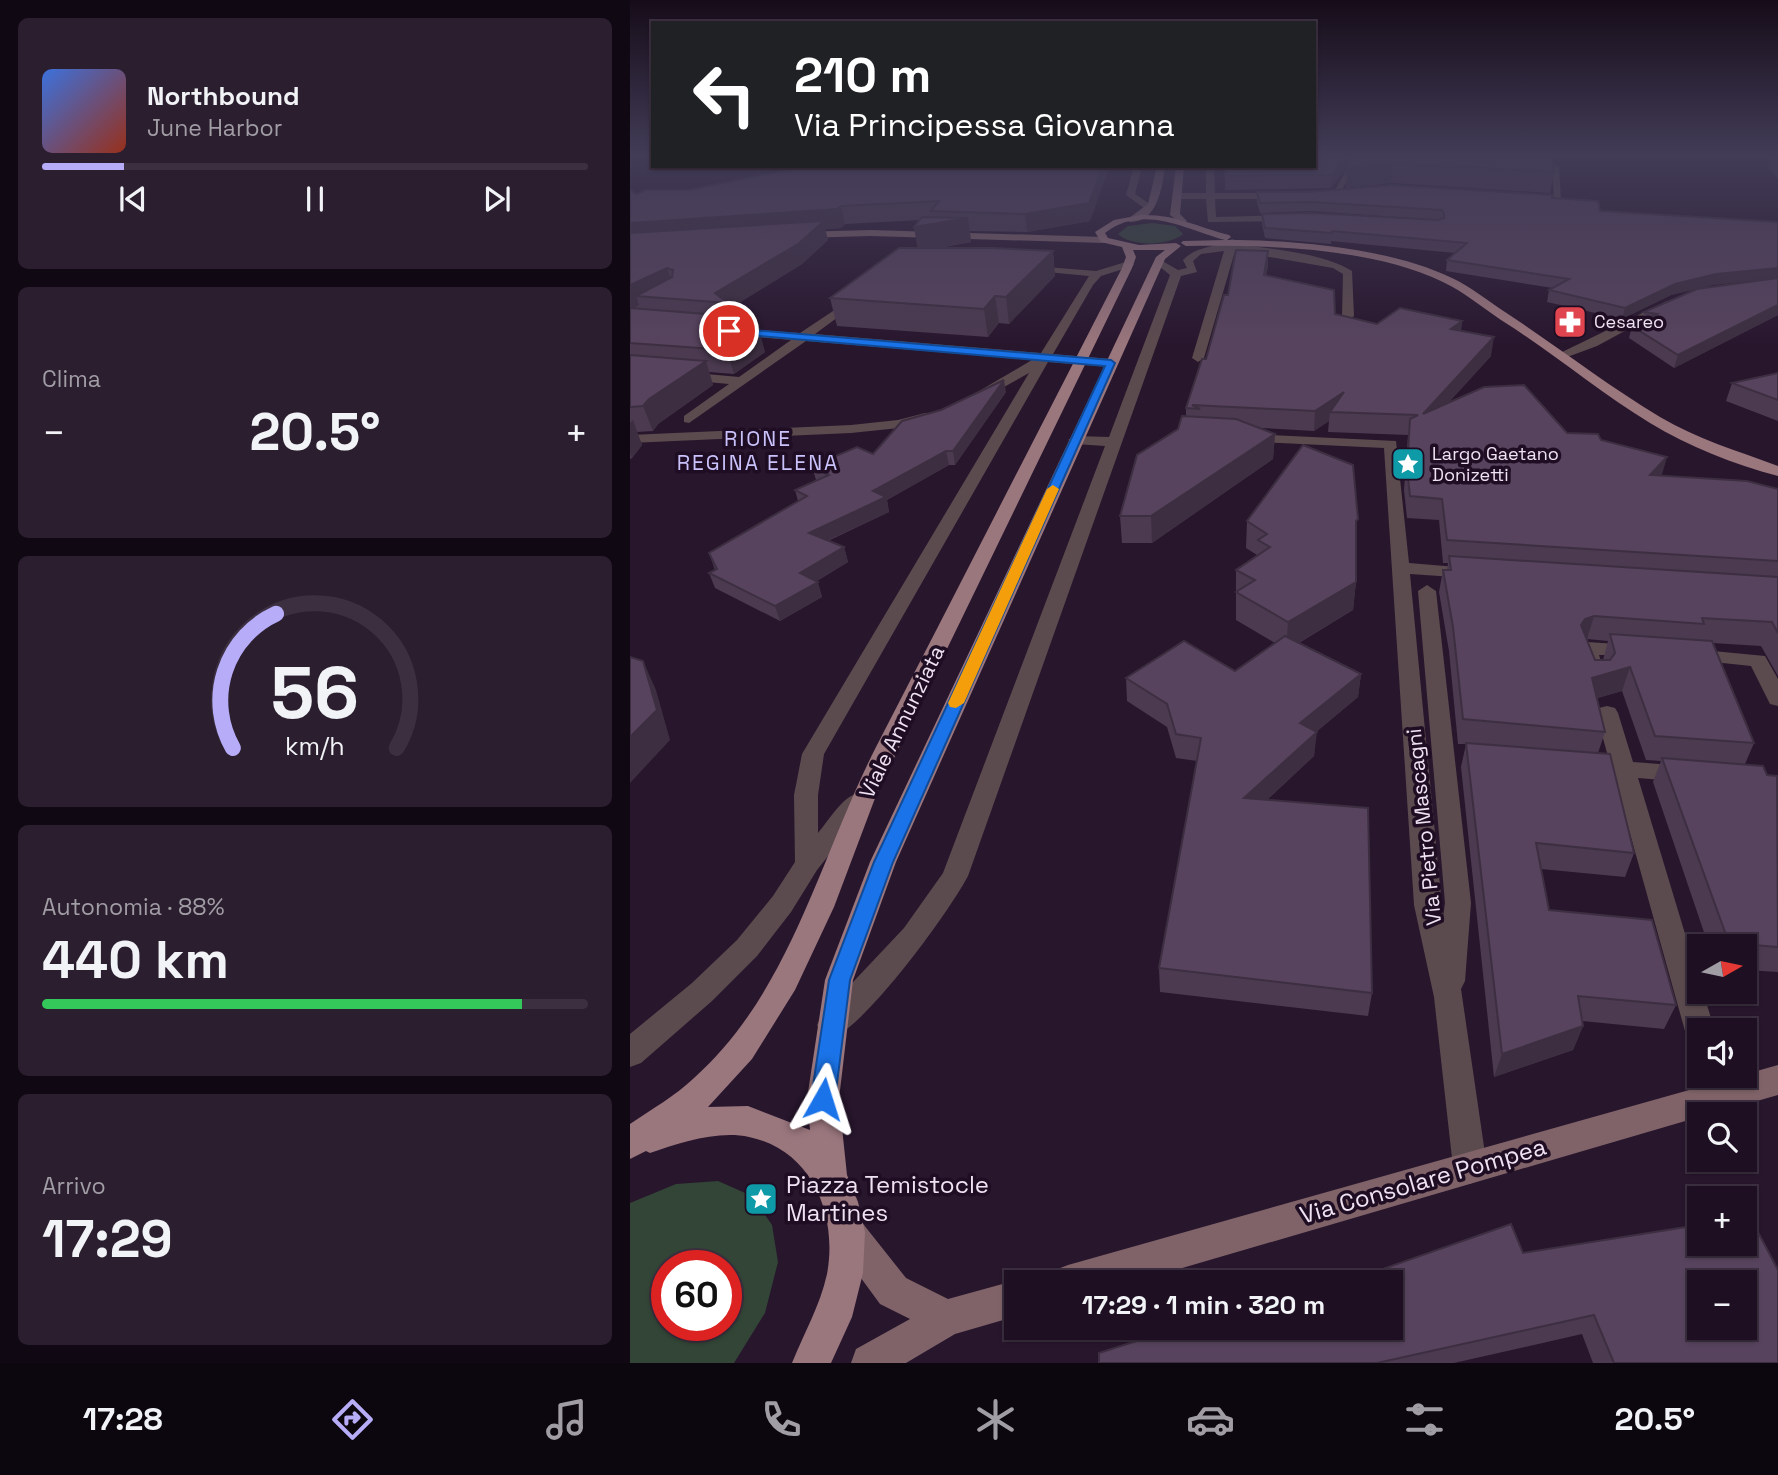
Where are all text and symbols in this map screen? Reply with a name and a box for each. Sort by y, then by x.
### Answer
text: 210 m [794,44,931,106]
icon: left [679,49,770,140]
text: Northbound [147,79,300,113]
text: Via Principessa Giovanna [794,105,1175,145]
text: June Harbor [147,113,282,143]
icon: previous [114,180,152,218]
icon: pause [296,180,334,218]
icon: next [478,180,516,218]
pin [699,301,759,361]
pharmacy icon: Cesareo [1551,303,1589,341]
place label: Cesareo [1594,310,1664,333]
icon: arrive [710,312,748,350]
text: Clima [42,364,101,394]
text: 20.5° [249,399,381,465]
text: − [42,409,66,457]
text: + [564,409,588,457]
district label: RIONE REGINA ELENA [677,425,839,476]
place label: Largo Gaetano Donizetti [1432,442,1559,486]
place icon: Largo Gaetano Donizetti [1389,445,1427,483]
street label: Viale Annunziata [853,641,950,803]
text: 56 [271,646,359,739]
street label: Via Pietro Mascagni [1400,727,1447,927]
text: km/h [285,729,345,761]
text: Autonomia · 88% [42,892,224,922]
text: 440 km [42,927,229,993]
north arrow [1687,934,1757,1004]
map controls [1687,934,1757,1340]
button: sound [1687,1018,1757,1088]
position arrow [786,1062,860,1136]
button: search [1687,1102,1757,1172]
street label: Via Consolare Pompea [1296,1130,1550,1231]
place label: Piazza Temistocle Martines [786,1169,989,1228]
text: Arrivo [42,1171,106,1201]
place icon: Piazza Temistocle Martines [742,1180,780,1218]
button: + [1687,1186,1757,1256]
text: 17:29 [42,1206,173,1272]
speed limit sign: 60 [651,1250,742,1341]
button: − [1687,1270,1757,1340]
text: 17:29 · 1 min · 320 m [1082,1288,1325,1322]
icon: directions [328,1395,377,1444]
icon: music [542,1395,591,1444]
icon: phone [757,1395,806,1444]
icon: climate [971,1395,1020,1444]
icon: car [1186,1395,1235,1444]
icon: filters [1400,1395,1449,1444]
text: 17:28 [83,1399,163,1439]
text: 20.5° [1614,1399,1695,1439]

